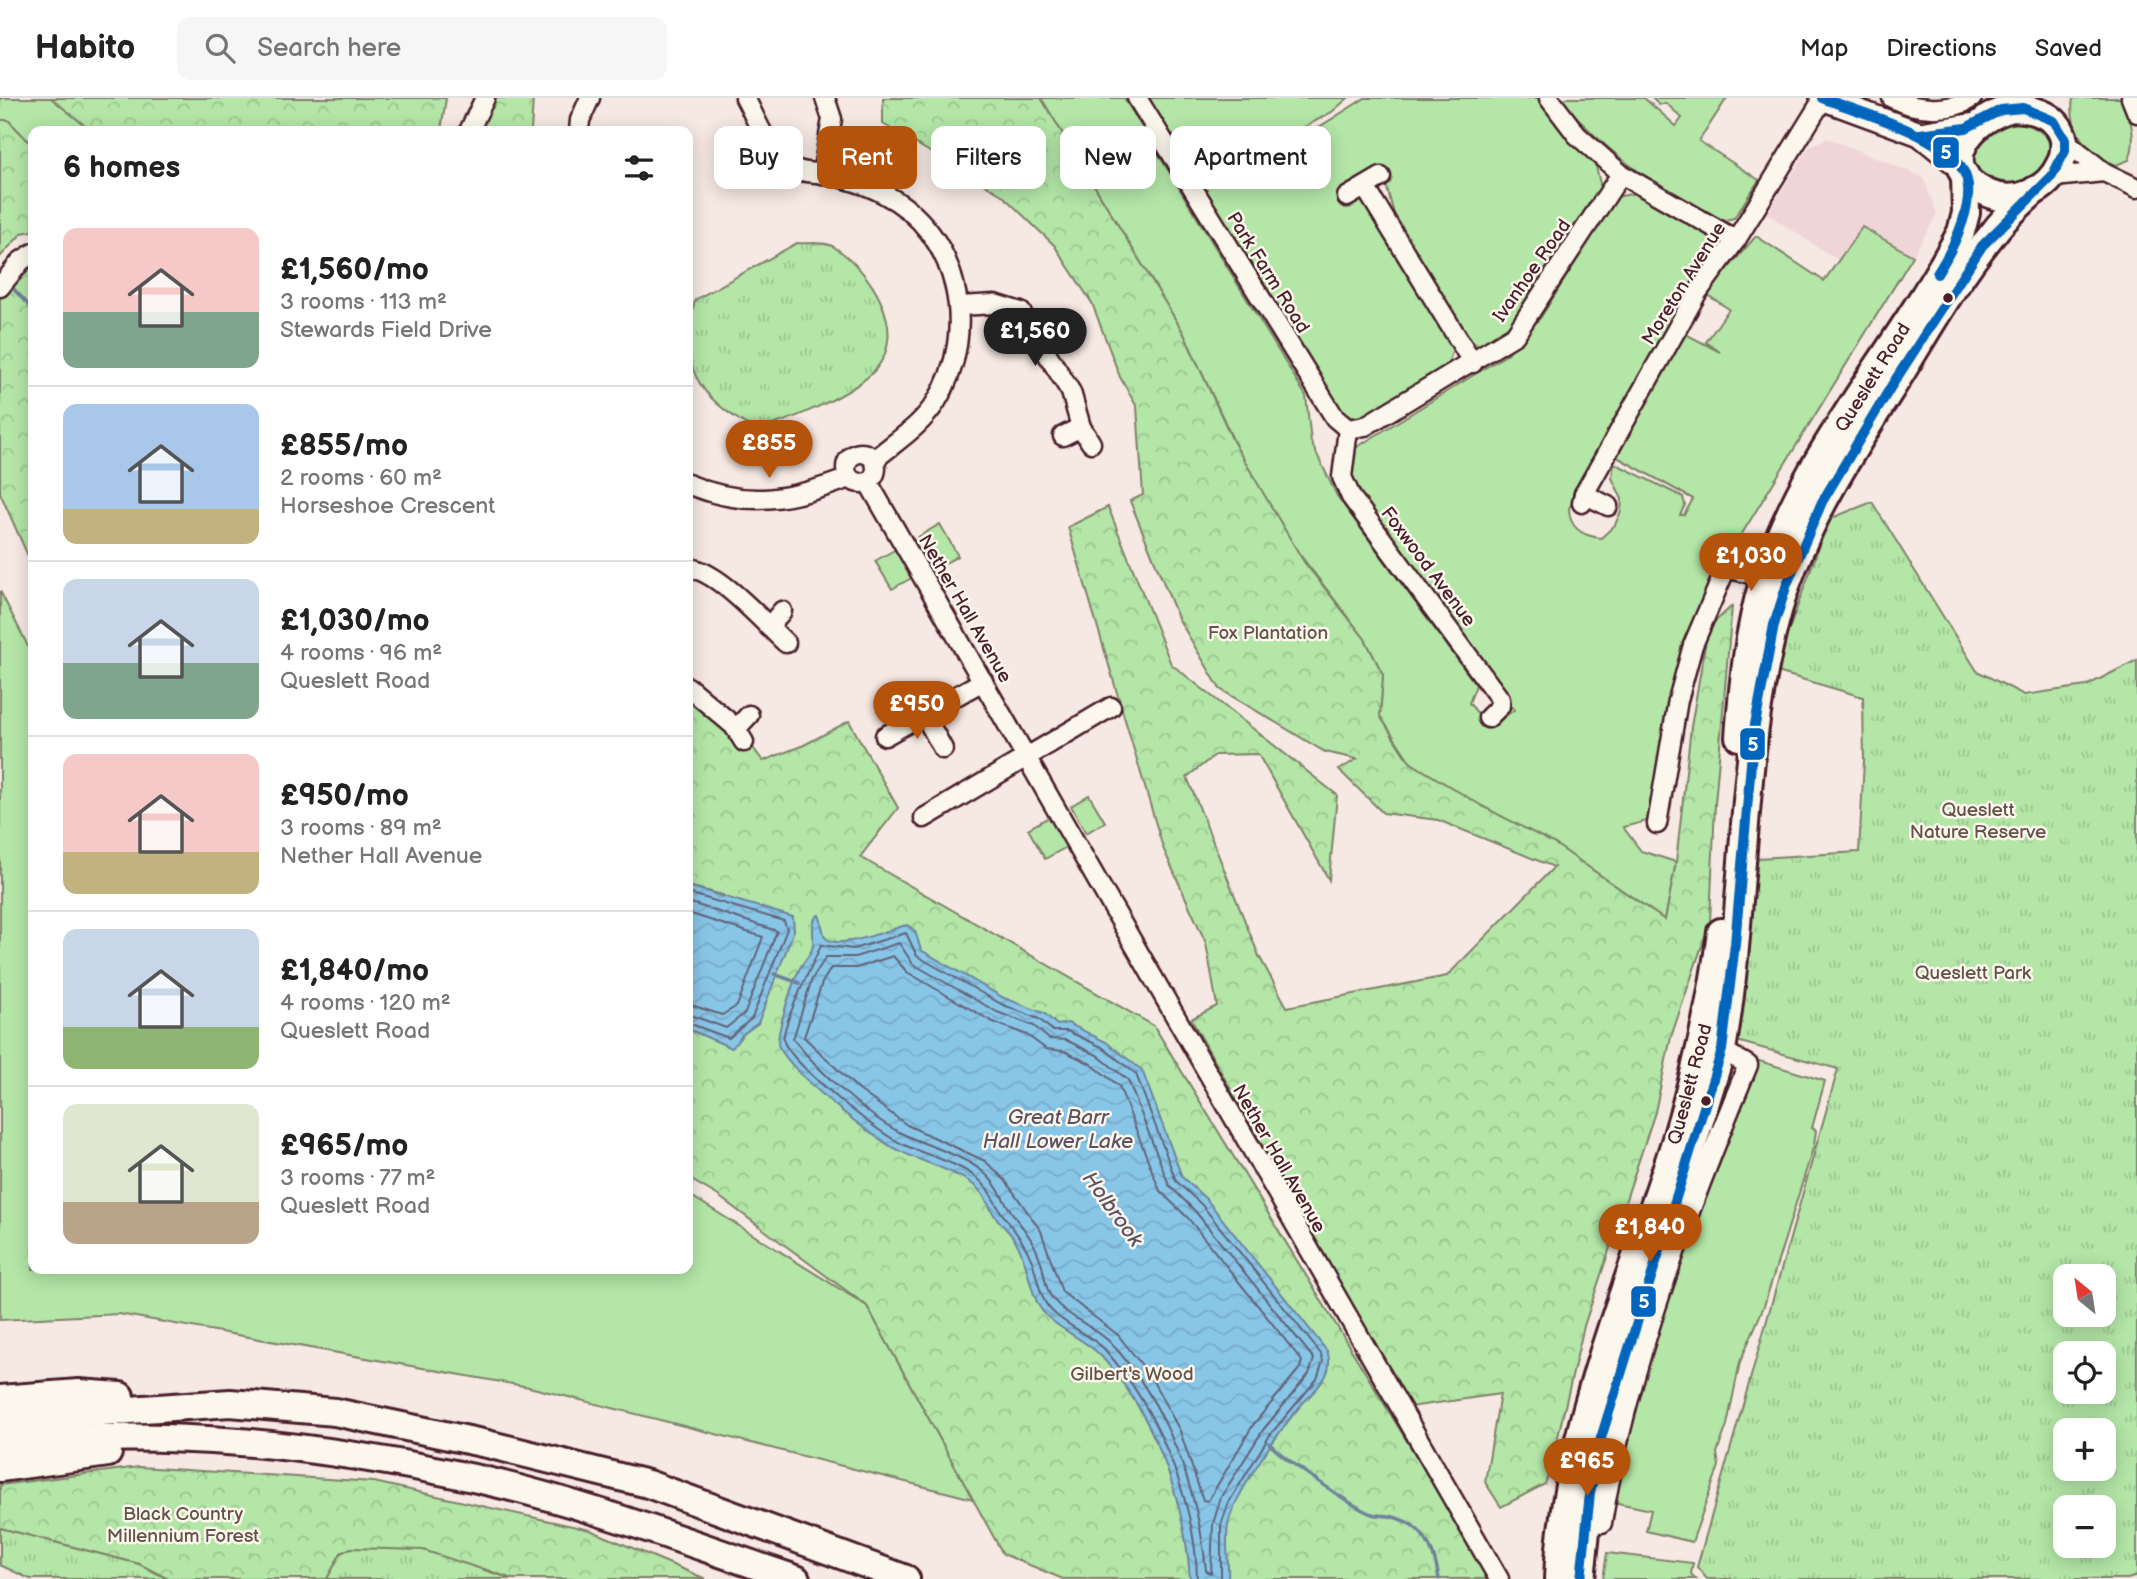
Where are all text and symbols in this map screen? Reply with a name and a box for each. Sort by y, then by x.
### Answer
search box [177,17,667,80]
text: Habito [35,28,135,68]
icon: search [201,29,239,67]
text: Search here [257,33,401,64]
text: Map [1800,34,1848,63]
text: Directions [1886,34,1997,63]
text: Saved [2035,34,2102,63]
chip: Buy [714,126,803,189]
chip: Rent [817,126,917,189]
chip: Filters [931,126,1046,189]
chip: New [1060,126,1156,189]
chip: Apartment [1170,126,1331,189]
line badge: 5 [1932,136,1960,169]
text: 5 [1941,142,1952,165]
icon: filters [620,149,658,187]
text: 6 homes [63,150,180,186]
street label: Park Farm Road [1221,208,1314,338]
street label: Ivanhoe Road [1488,215,1576,327]
street label: Moreton Avenue [1637,218,1731,350]
text: £1,560/mo [280,252,429,288]
icon: home [119,256,203,340]
text: 3 rooms · 113 m² [280,288,447,316]
unlabelled marker [1941,291,1955,305]
pin: £1,560 [978,308,1092,368]
text: Stewards Field Drive [280,316,492,344]
text: £1,560 [1000,317,1070,345]
street label: Queslett Road [1831,319,1916,437]
pin: £855 [728,420,810,480]
text: £855/mo [280,428,408,464]
text: £855 [742,429,796,457]
icon: home [119,432,203,516]
text: 2 rooms · 60 m² [280,464,442,492]
text: Horseshoe Crescent [280,492,495,520]
street label: Foxwood Avenue [1375,503,1480,631]
street label: Nether Hall Avenue [913,531,1016,687]
pin: £1,030 [1694,533,1808,593]
text: £1,030 [1715,542,1787,570]
text: £1,030/mo [280,603,430,639]
icon: home [119,607,203,691]
park label: Fox Plantation [1208,622,1328,645]
text: 4 rooms · 96 m² [280,639,442,667]
text: Queslett Road [280,667,430,695]
pin: £950 [876,682,958,741]
text: £950 [889,690,945,718]
line badge: 5 [1739,727,1766,761]
text: 5 [1748,734,1759,757]
text: £950/mo [280,778,409,814]
icon: home [119,782,203,866]
park label: Queslett Nature Reserve [1910,799,2046,844]
text: 3 rooms · 89 m² [280,814,442,842]
text: Nether Hall Avenue [280,842,482,870]
text: £1,840/mo [280,953,429,989]
icon: home [119,957,203,1041]
park label: Queslett Park [1915,962,2032,985]
text: 4 rooms · 120 m² [280,989,451,1017]
text: Queslett Road [280,1017,430,1045]
street label: Queslett Road [1663,1021,1718,1147]
street label: Nether Hall Avenue [1227,1081,1330,1237]
unlabelled marker [1699,1094,1713,1108]
water label: Great Barr Hall Lower Lake [983,1105,1133,1154]
text: £965/mo [280,1128,408,1164]
icon: home [119,1132,203,1216]
text: 3 rooms · 77 m² [280,1164,436,1192]
water label: Holbrook [1077,1167,1149,1252]
text: Queslett Road [280,1192,430,1220]
pin: £1,840 [1593,1204,1707,1264]
text: £1,840 [1615,1213,1685,1241]
north arrow [2053,1264,2116,1326]
map controls [2053,1264,2116,1558]
line badge: 5 [1630,1285,1657,1318]
text: 5 [1639,1291,1650,1314]
button: locate [2053,1341,2116,1404]
park label: Gilbert's Wood [1070,1363,1194,1386]
button: + [2053,1418,2116,1481]
pin: £965 [1546,1438,1628,1498]
text: £965 [1560,1447,1615,1475]
button: − [2053,1495,2116,1558]
park label: Black Country Millennium Forest [107,1503,259,1548]

